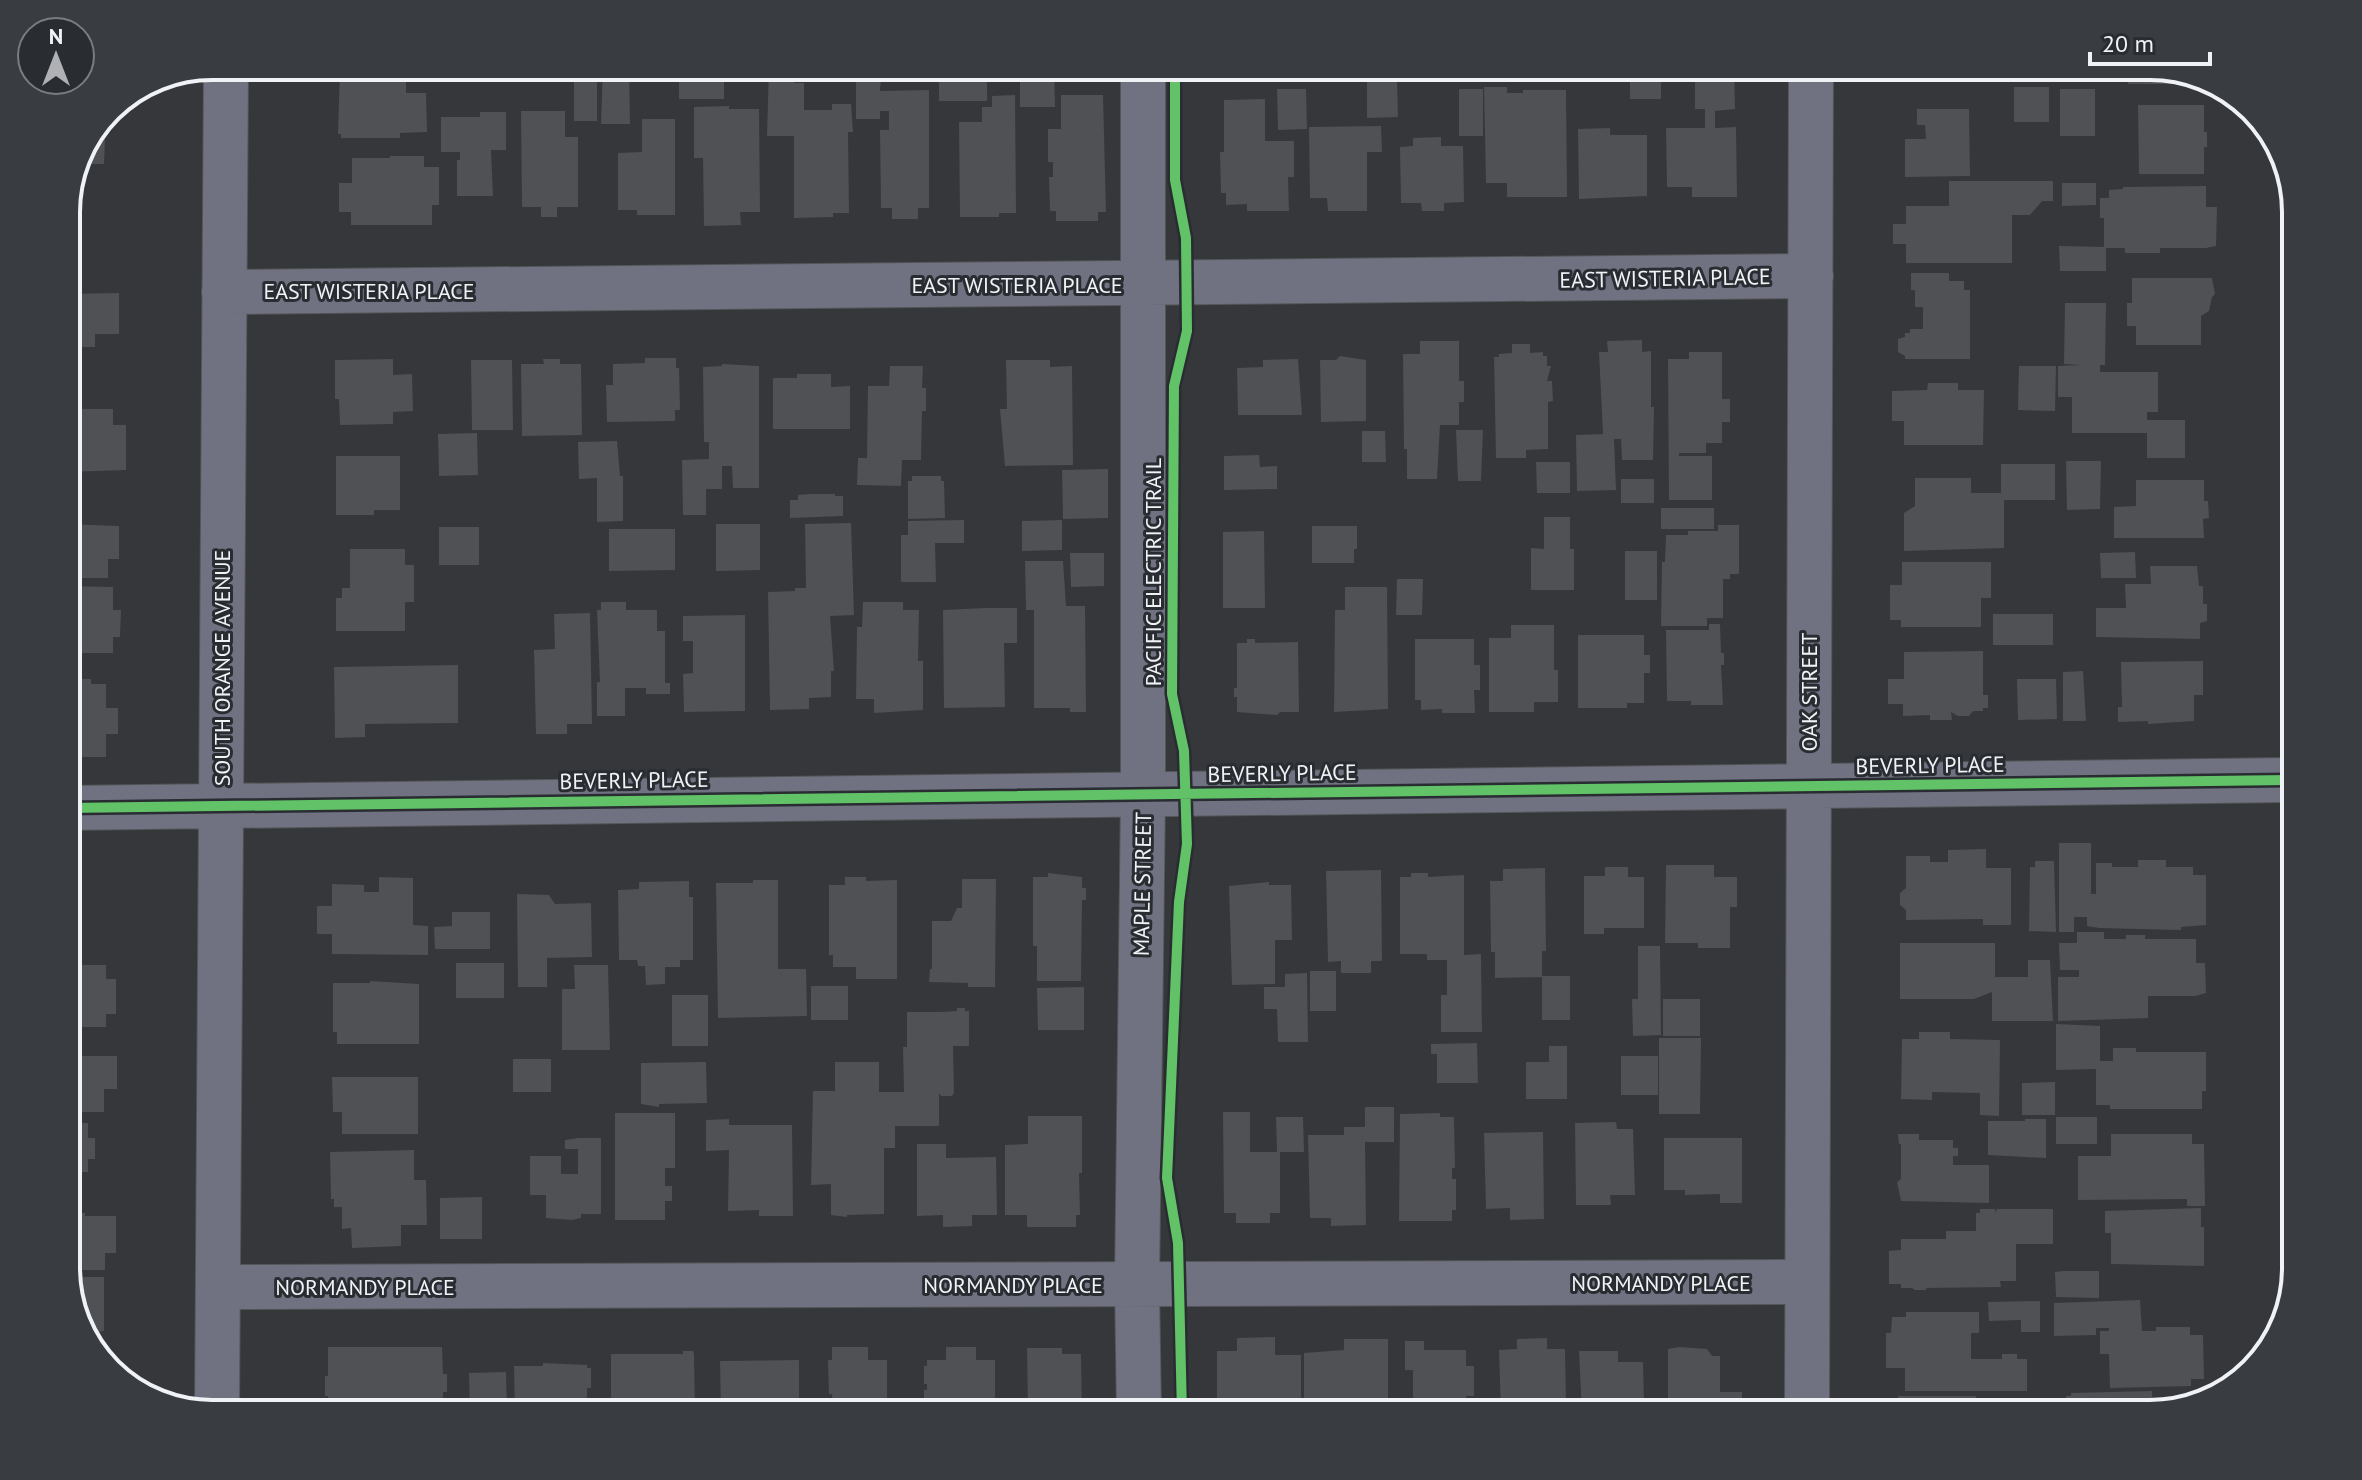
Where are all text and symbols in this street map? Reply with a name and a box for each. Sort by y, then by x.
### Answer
north arrow [16,16,96,96]
scale bar [2090,16,2210,66]
text: N [49,22,63,50]
text: 20 m [2102,28,2154,59]
street label: EAST WISTERIA PLACE [1559,262,1771,294]
street label: EAST WISTERIA PLACE [911,271,1123,299]
street label: EAST WISTERIA PLACE [263,277,475,305]
street label: PACIFIC ELECTRIC TRAIL [1139,458,1167,686]
street label: SOUTH ORANGE AVENUE [208,550,236,786]
street label: OAK STREET [1795,633,1823,751]
street label: BEVERLY PLACE [1855,750,2005,780]
street label: BEVERLY PLACE [1207,758,1357,788]
street label: BEVERLY PLACE [559,765,709,795]
street label: MAPLE STREET [1127,812,1157,956]
street label: NORMANDY PLACE [1571,1269,1751,1297]
street label: NORMANDY PLACE [923,1271,1103,1299]
street label: NORMANDY PLACE [275,1273,455,1301]

